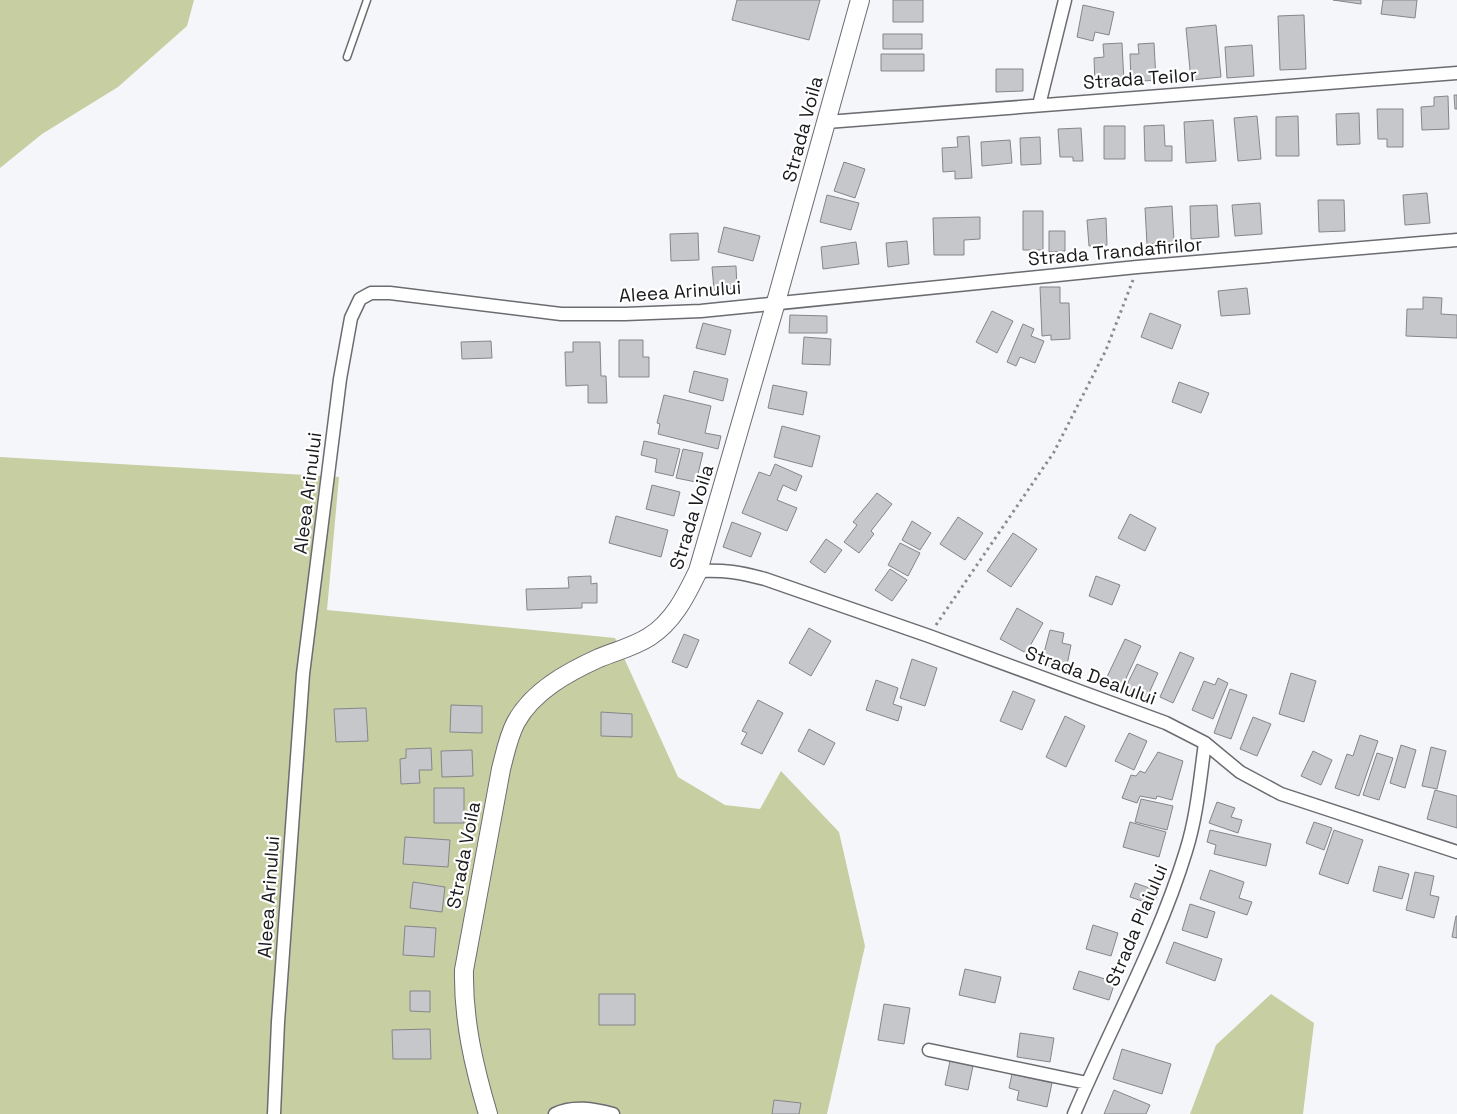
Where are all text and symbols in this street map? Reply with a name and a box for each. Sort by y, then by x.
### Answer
street label: Strada Teilor [1082,62,1198,95]
street label: Strada Voila [776,73,829,185]
street label: Strada Trandafirilor [1027,231,1203,272]
street label: Aleea Arinului [618,275,742,308]
street label: Aleea Arinului [288,431,327,555]
street label: Strada Voila [664,461,719,573]
street label: Strada Dealului [1022,640,1160,711]
street label: Strada Voila [441,799,486,911]
street label: Aleea Arinului [252,835,285,959]
street label: Strada Plaiului [1100,860,1173,990]

